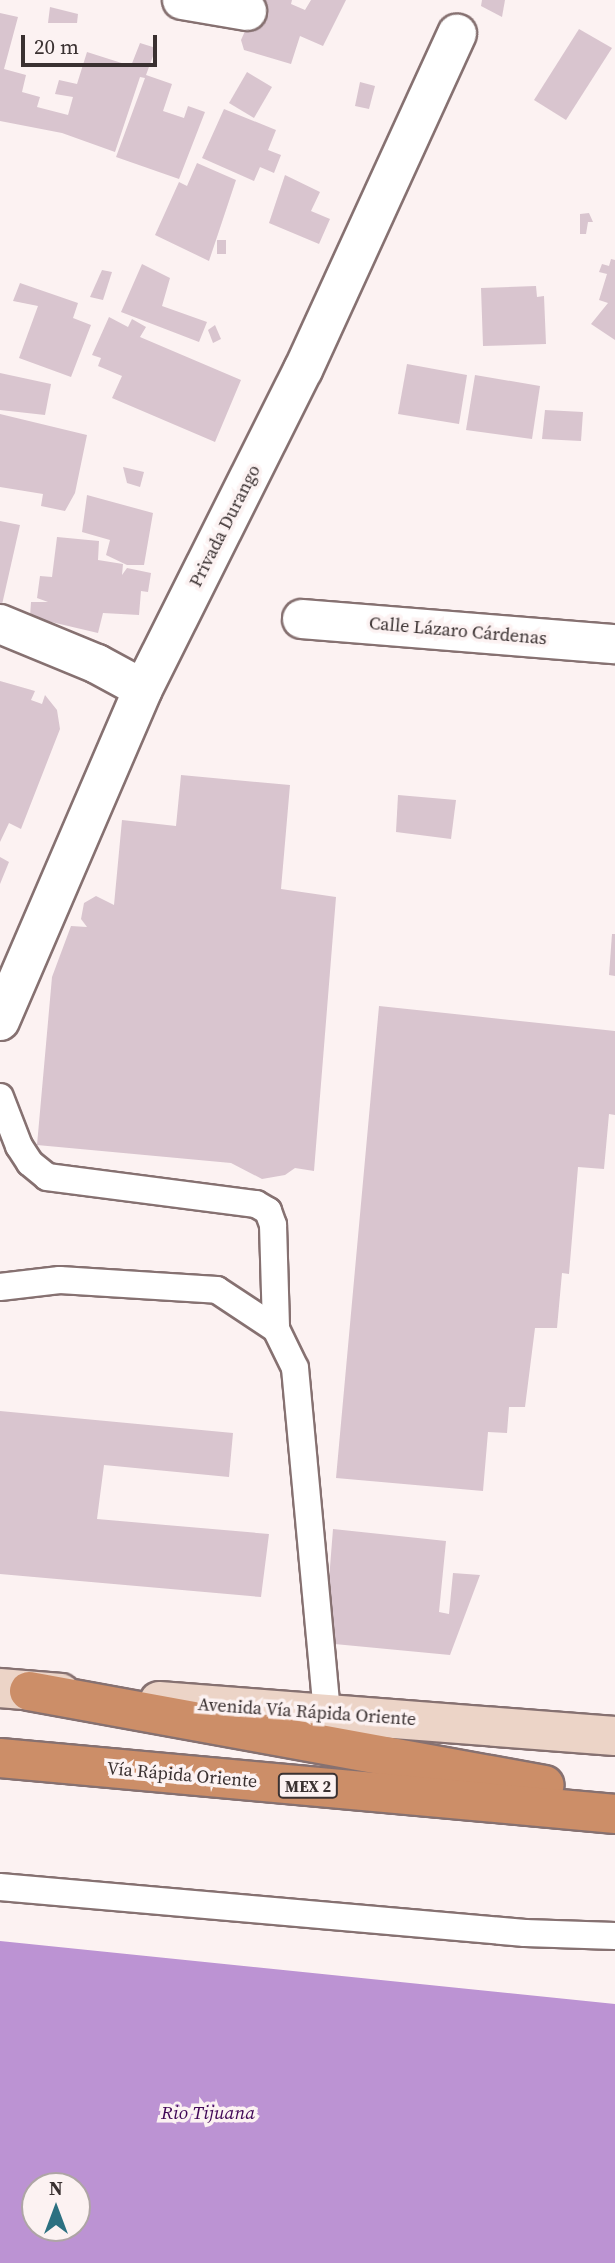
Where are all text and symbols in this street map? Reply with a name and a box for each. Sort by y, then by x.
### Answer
scale bar [24,21,161,65]
text: 20 m [34,32,79,61]
street label: Privada Durango [185,461,265,591]
street label: Calle Lázaro Cárdenas [368,612,548,650]
street label: Avenida Vía Rápida Oriente [197,1694,417,1730]
street label: Vía Rápida Oriente [106,1758,258,1792]
road number: MEX 2 [276,1774,340,1798]
water label: Rio Tijuana [161,2102,255,2124]
north arrow [21,2172,91,2242]
text: N [49,2175,63,2201]

